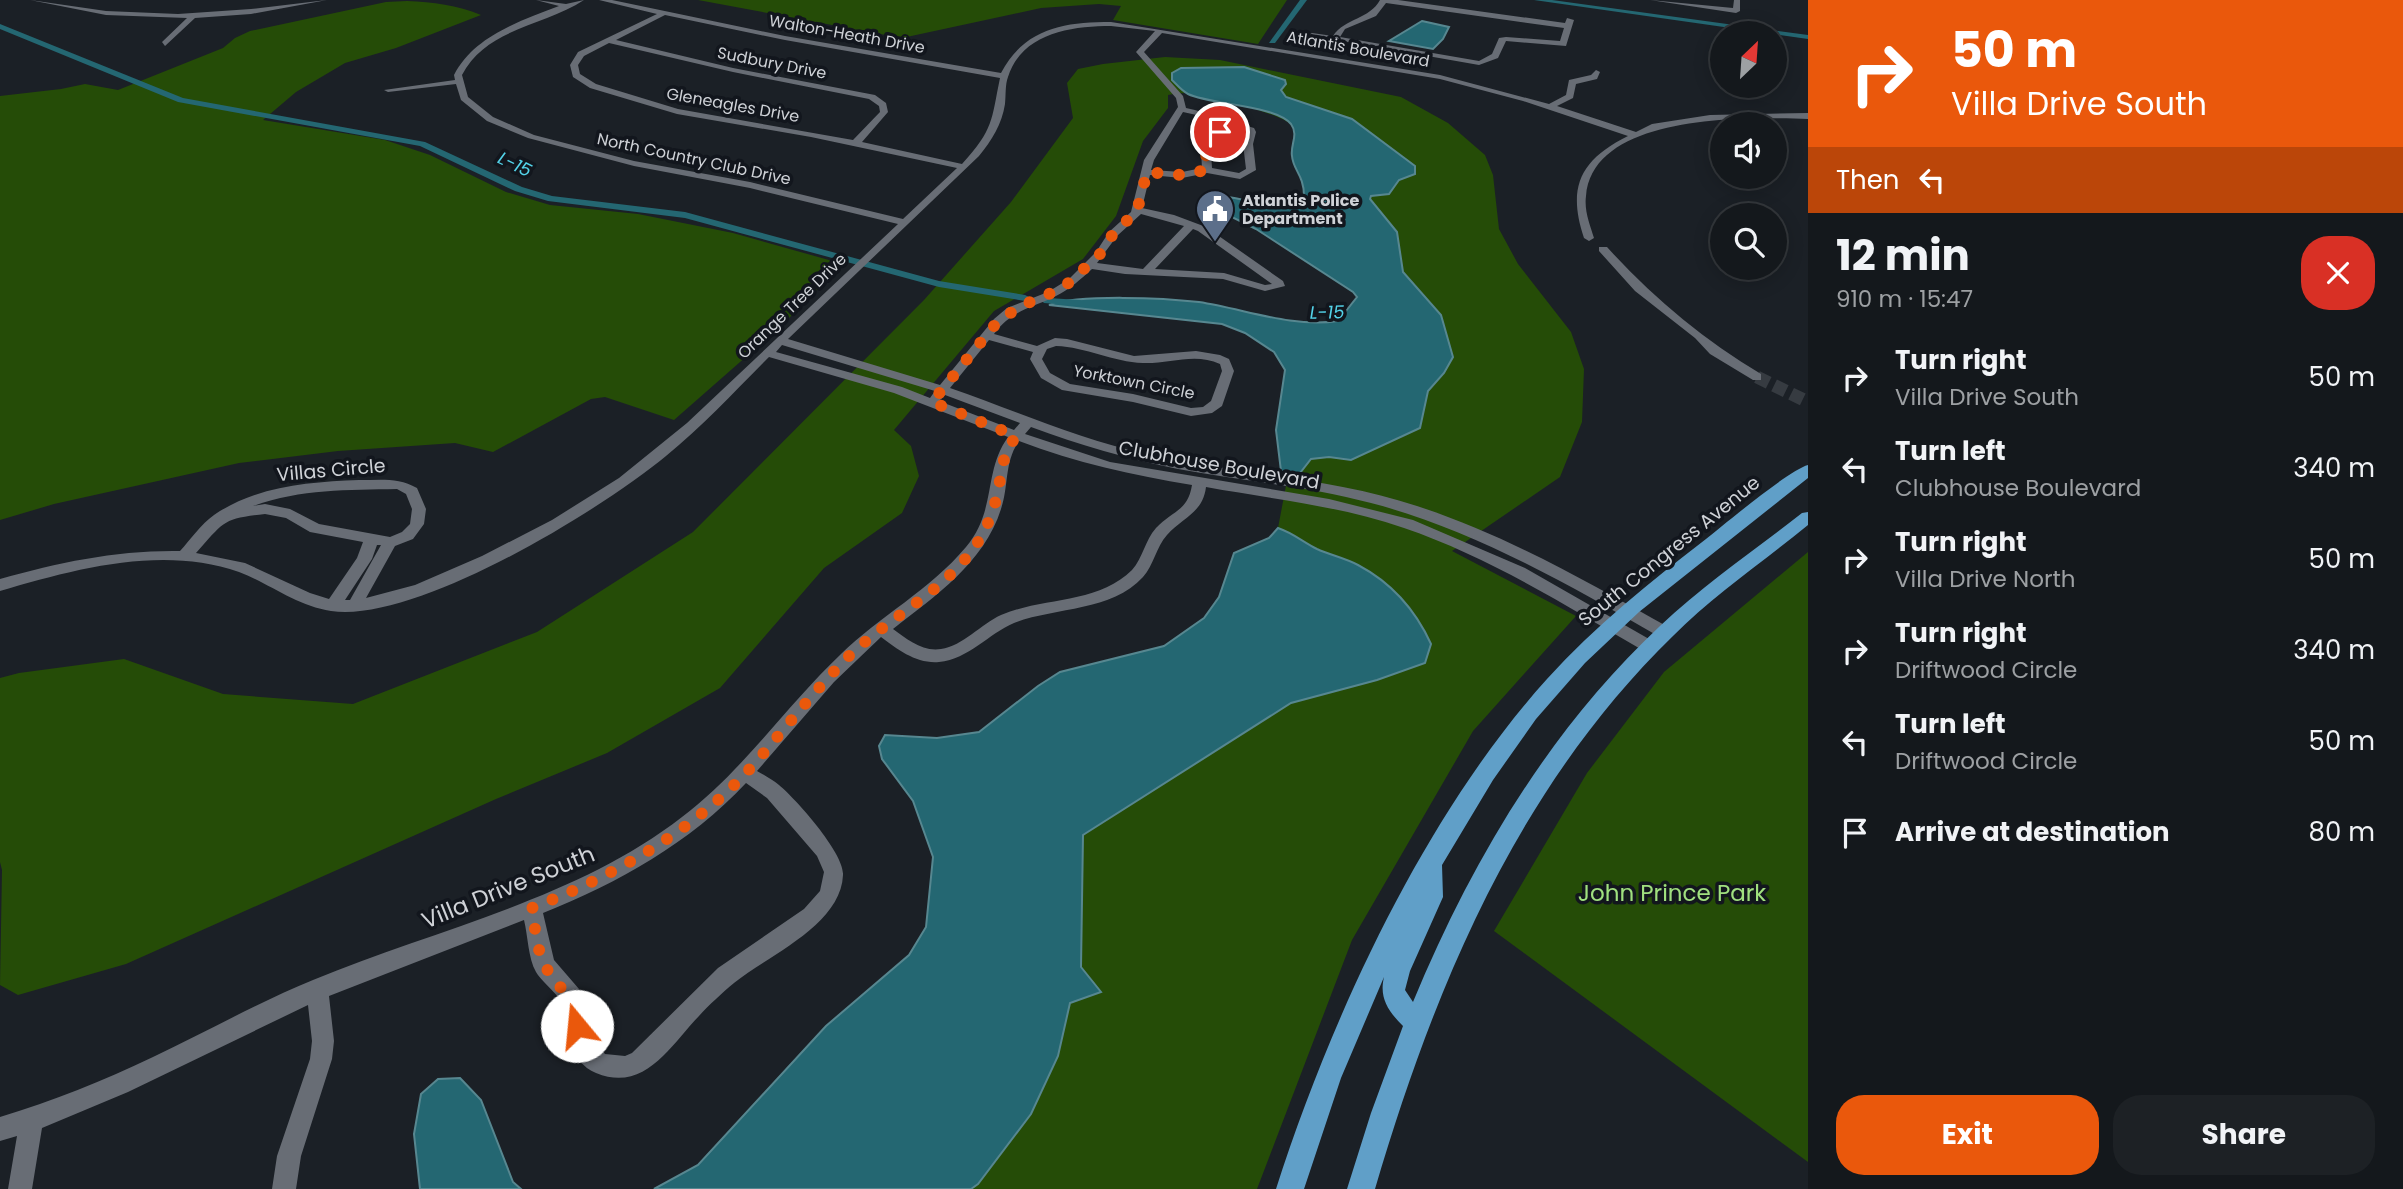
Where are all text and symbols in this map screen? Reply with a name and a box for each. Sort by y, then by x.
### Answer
street label: Walton-Heath Drive [767,9,927,59]
text: 50 m [1951,16,2077,84]
north arrow [1710,21,1787,98]
map controls [1710,21,1787,280]
street label: Atlantis Boulevard [1285,25,1431,73]
icon: right [1836,28,1927,119]
street label: Sudbury Drive [715,41,829,85]
text: Villa Drive South [1951,81,2207,126]
street label: Gleneagles Drive [665,82,801,128]
pin [1190,102,1250,162]
button: sound [1710,112,1787,189]
icon: arrive [1201,113,1239,151]
street label: North Country Club Drive [595,127,793,191]
water label: L-15 [494,145,536,183]
icon: left [1913,161,1951,199]
text: Then [1836,162,1899,198]
public building icon: Atlantis Police Department [1194,188,1236,243]
place label: Atlantis Police Department [1242,189,1359,230]
button: search [1710,203,1787,280]
text: 12 min [1836,226,1970,285]
button: close [2301,236,2375,310]
street label: Orange Tree Drive [732,248,852,364]
text: 910 m · 15:47 [1836,283,1973,315]
water label: L-15 [1309,299,1345,325]
text: Turn right [1895,342,2027,378]
street label: Yorktown Circle [1071,359,1197,405]
icon: right [1836,359,1874,397]
text: 50 m [2309,359,2375,395]
text: Villa Drive South [1895,381,2079,413]
text: Turn left [1895,433,2006,469]
street label: Clubhouse Boulevard [1116,434,1322,496]
icon: left [1836,450,1874,488]
text: 340 m [2293,450,2375,486]
street label: Villas Circle [275,452,387,488]
street label: South Congress Avenue [1572,469,1766,633]
text: Clubhouse Boulevard [1895,472,2141,504]
text: Turn right [1895,524,2027,560]
icon: right [1836,541,1874,579]
text: 50 m [2309,541,2375,577]
text: Villa Drive North [1895,563,2076,595]
text: Turn right [1895,615,2027,651]
icon: right [1836,632,1874,670]
text: 340 m [2293,632,2375,668]
text: Driftwood Circle [1895,654,2077,686]
text: Turn left [1895,706,2006,742]
icon: left [1836,723,1874,761]
text: 50 m [2309,723,2375,759]
text: Driftwood Circle [1895,745,2077,777]
icon: arrive [1836,814,1874,852]
text: Arrive at destination [1895,814,2170,850]
text: 80 m [2309,814,2375,850]
street label: Villa Drive South [417,838,599,936]
park label: John Prince Park [1578,877,1766,909]
position arrow [540,989,614,1063]
button: Exit [1836,1095,2099,1175]
button: Share [2113,1095,2375,1175]

